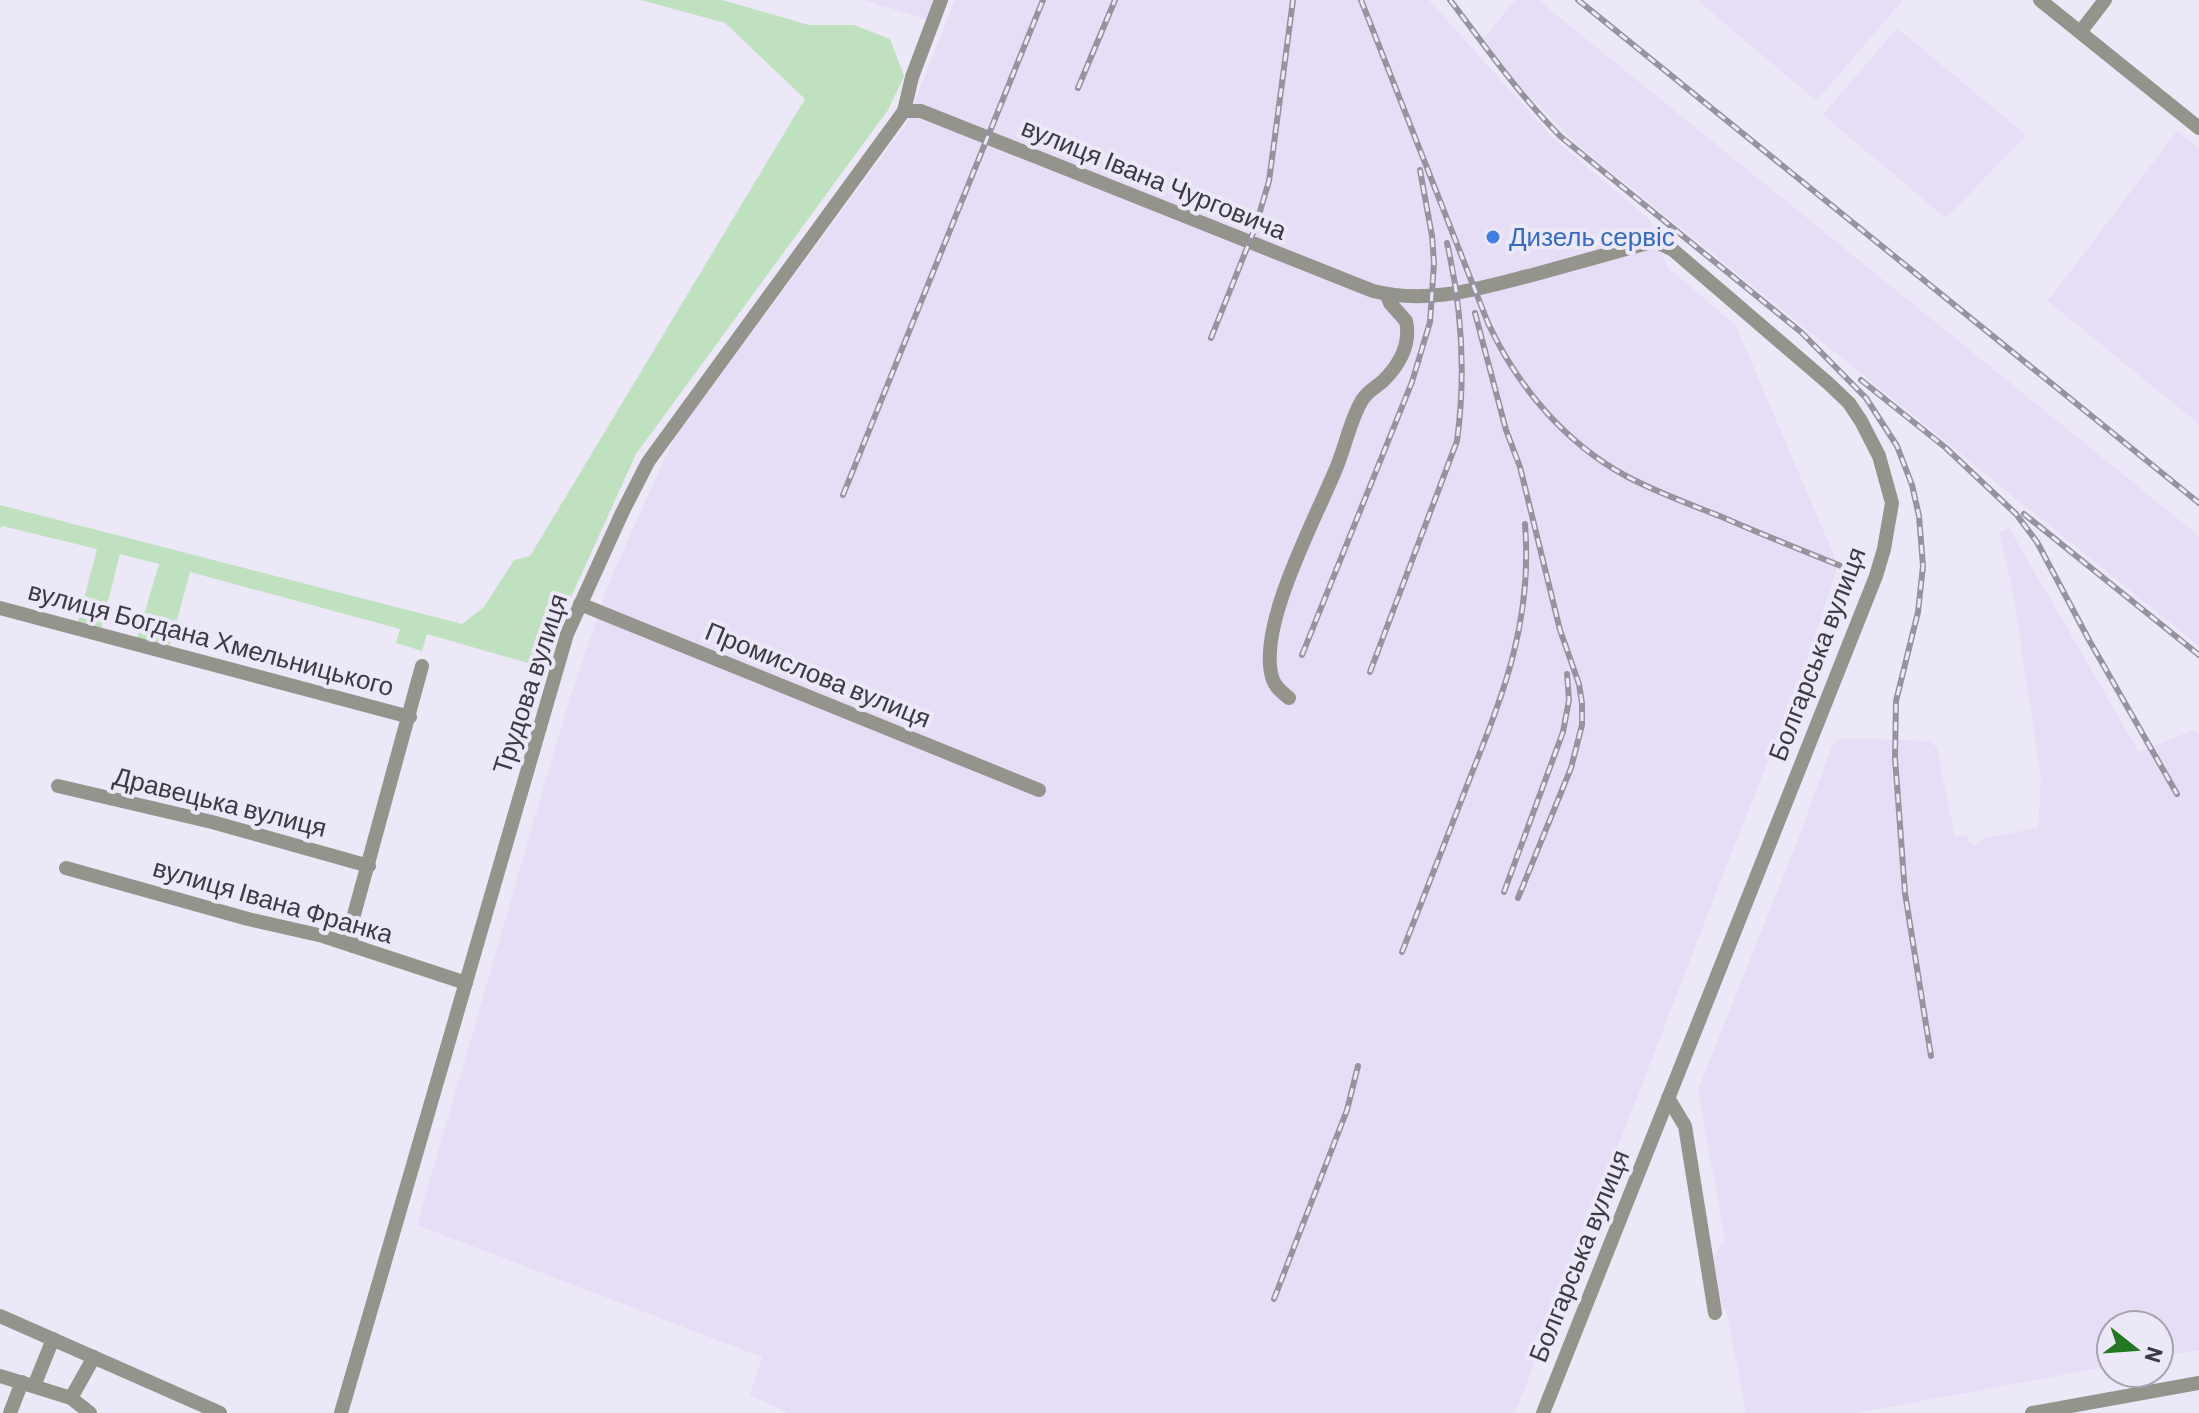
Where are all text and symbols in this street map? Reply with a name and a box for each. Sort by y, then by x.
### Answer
street label: вулиця Івана Чурговича [1018,110,1292,245]
place label: Дизель сервіс [1509,220,1675,251]
marker: Дизель сервіс [1484,228,1502,246]
street label: Болгарська вулиця [1761,542,1871,765]
street label: вулиця Богдана Хмельницького [25,574,398,701]
street label: Трудова вулиця [485,589,572,778]
street label: Промислова вулиця [701,614,936,733]
street label: Дравецька вулиця [110,759,330,842]
street label: вулиця Івана Франка [150,850,397,949]
street label: Болгарська вулиця [1521,1145,1634,1366]
north arrow [2095,1309,2175,1389]
text: N [2141,1344,2170,1366]

